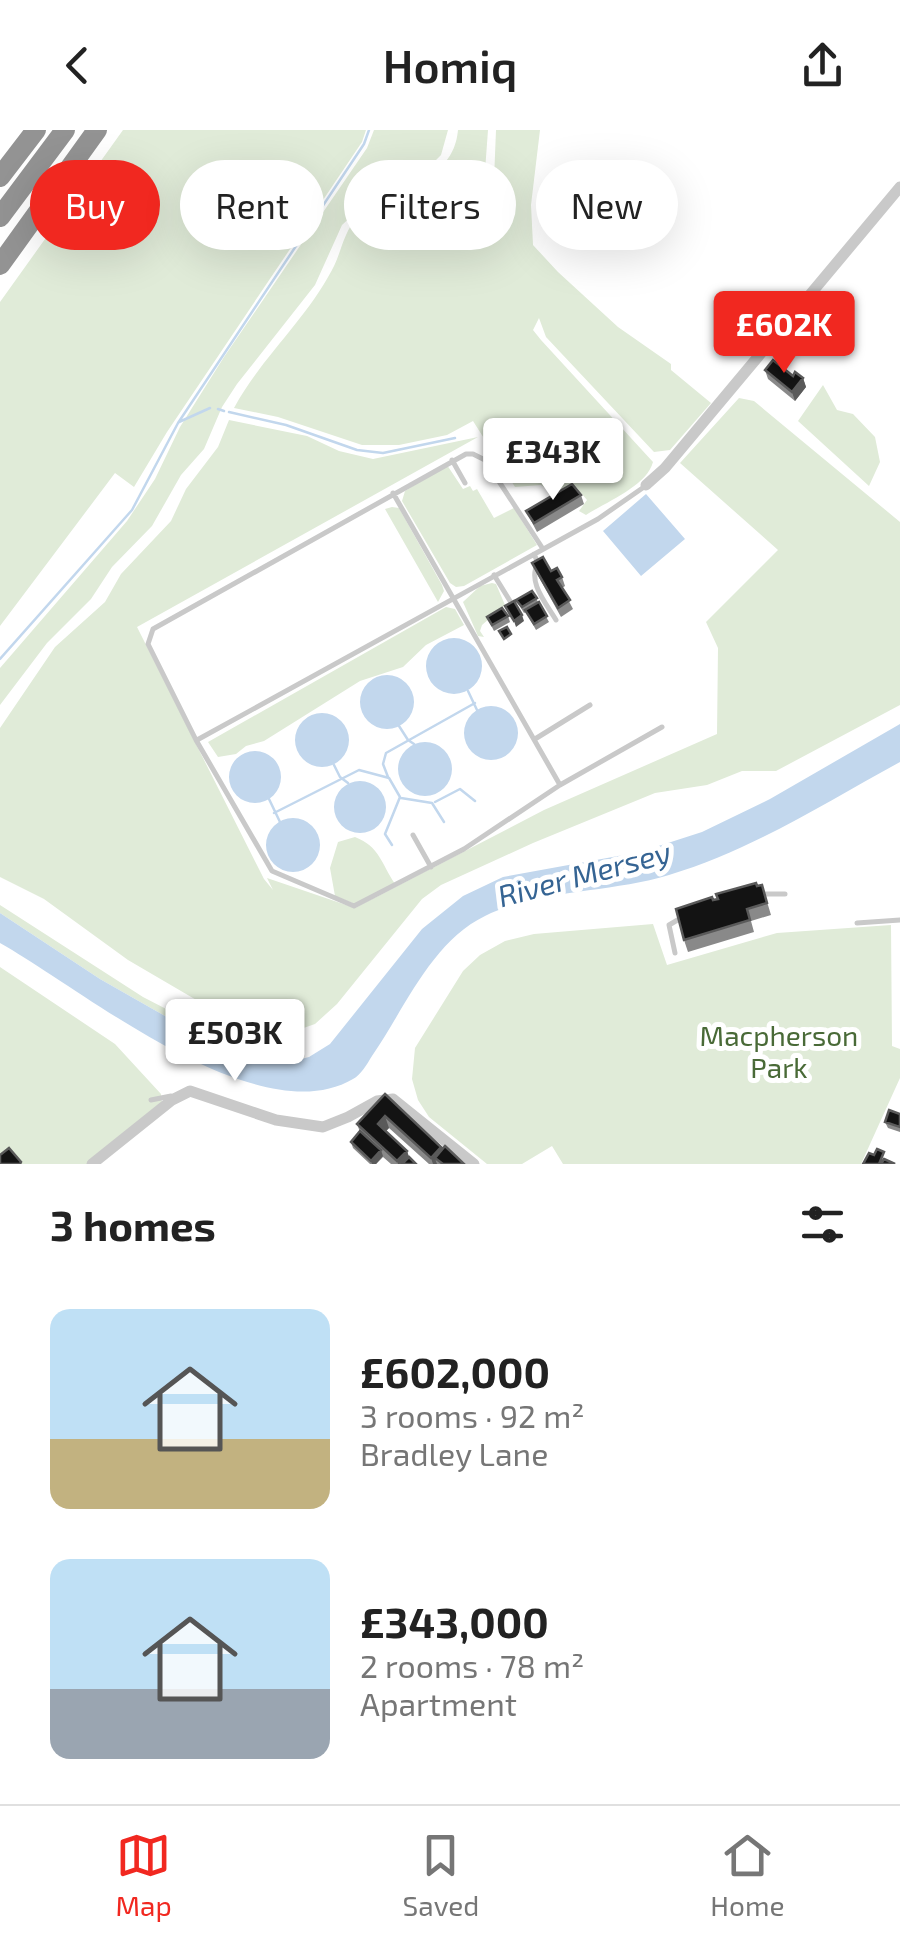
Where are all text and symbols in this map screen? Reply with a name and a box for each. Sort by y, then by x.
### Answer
icon: back [50,38,105,93]
text: Homiq [383,38,517,92]
icon: share [795,38,850,93]
chip: Buy [30,160,160,250]
chip: Rent [180,160,324,250]
chip: Filters [344,160,516,250]
chip: New [536,160,678,250]
pin: £602K [714,291,854,376]
text: £602K [736,304,832,342]
pin: £343K [483,418,623,503]
text: £343K [505,431,601,469]
water label: River Mersey [493,833,675,914]
pin: £503K [165,999,305,1084]
text: £503K [187,1012,283,1050]
park label: Macpherson Park [700,1018,858,1084]
icon: filters [795,1197,850,1252]
text: 3 homes [50,1199,216,1249]
text: £602,000 [360,1346,550,1396]
icon: home [130,1349,250,1469]
text: 3 rooms · 92 m² [360,1396,585,1434]
text: Bradley Lane [360,1434,548,1472]
text: £343,000 [360,1596,549,1646]
icon: home [130,1599,250,1719]
text: 2 rooms · 78 m² [360,1646,584,1684]
text: Apartment [360,1684,517,1722]
tab: Map [115,1828,172,1922]
tab: Saved [403,1828,479,1922]
tab: Home [710,1828,785,1922]

